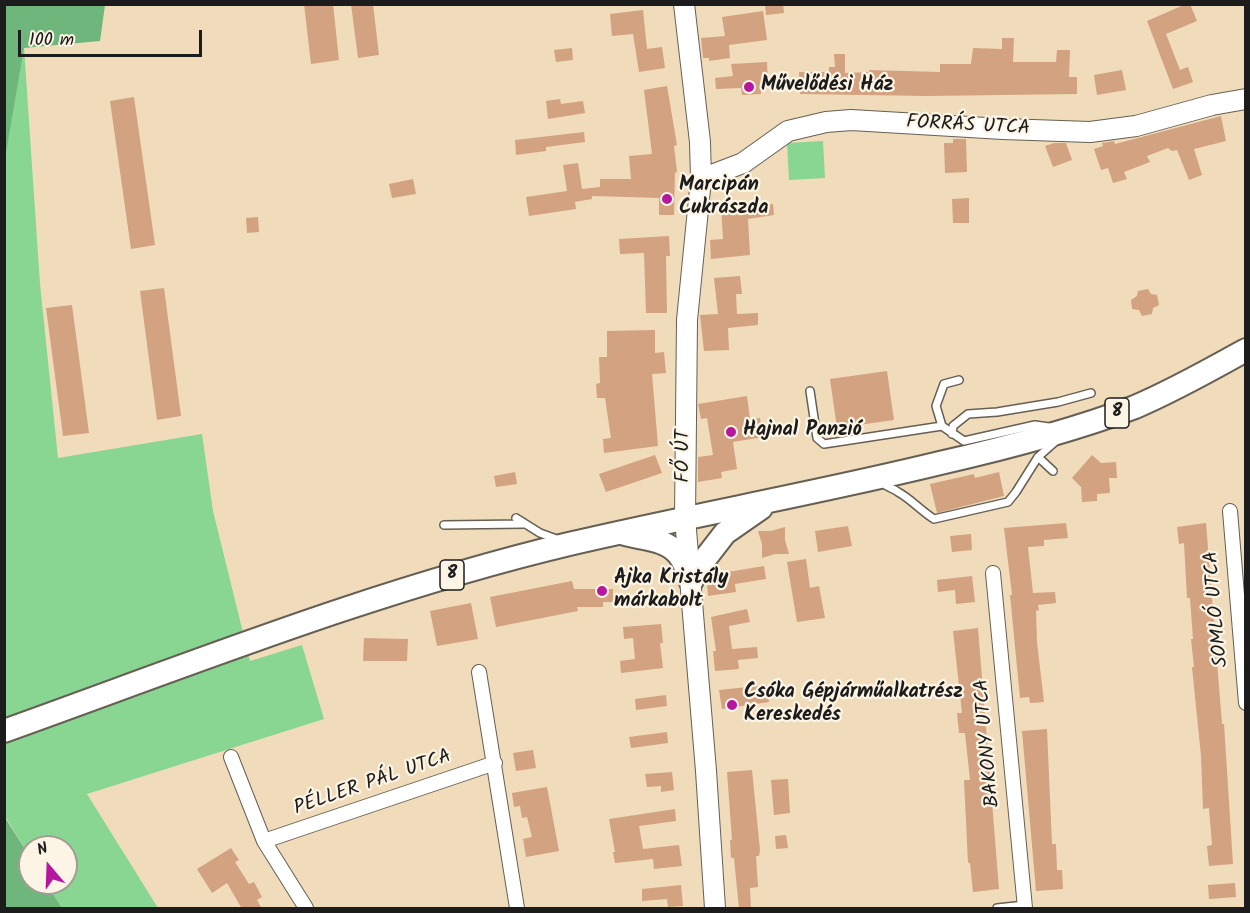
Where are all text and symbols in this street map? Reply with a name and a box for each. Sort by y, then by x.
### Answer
scale bar [21,18,206,56]
text: 100 m [29,26,74,55]
place label: Művelődési Ház [761,75,893,99]
marker: Művelődési Ház [742,80,756,94]
street label: FORRÁS UTCA [906,112,1030,142]
place label: Marcipán Cukrászda [679,175,768,222]
marker: Marcipán Cukrászda [660,192,674,206]
road number: 8 [1105,398,1129,428]
place label: Hajnal Panzió [743,420,862,444]
marker: Hajnal Panzió [724,425,738,439]
street label: FŐ ÚT [673,429,697,483]
street label: SOMLÓ UTCA [1201,550,1235,668]
road number: 8 [440,560,464,590]
place label: Ajka Kristály márkabolt [614,568,728,615]
marker: Ajka Kristály márkabolt [595,584,609,598]
street label: BAKONY UTCA [971,678,1007,808]
place label: Csóka Gépjárműalkatrész Kereskedés [744,682,963,729]
marker: Csóka Gépjárműalkatrész Kereskedés [725,698,739,712]
street label: PÉLLER PÁL UTCA [291,746,455,822]
north arrow [18,835,78,895]
text: N [34,836,51,863]

